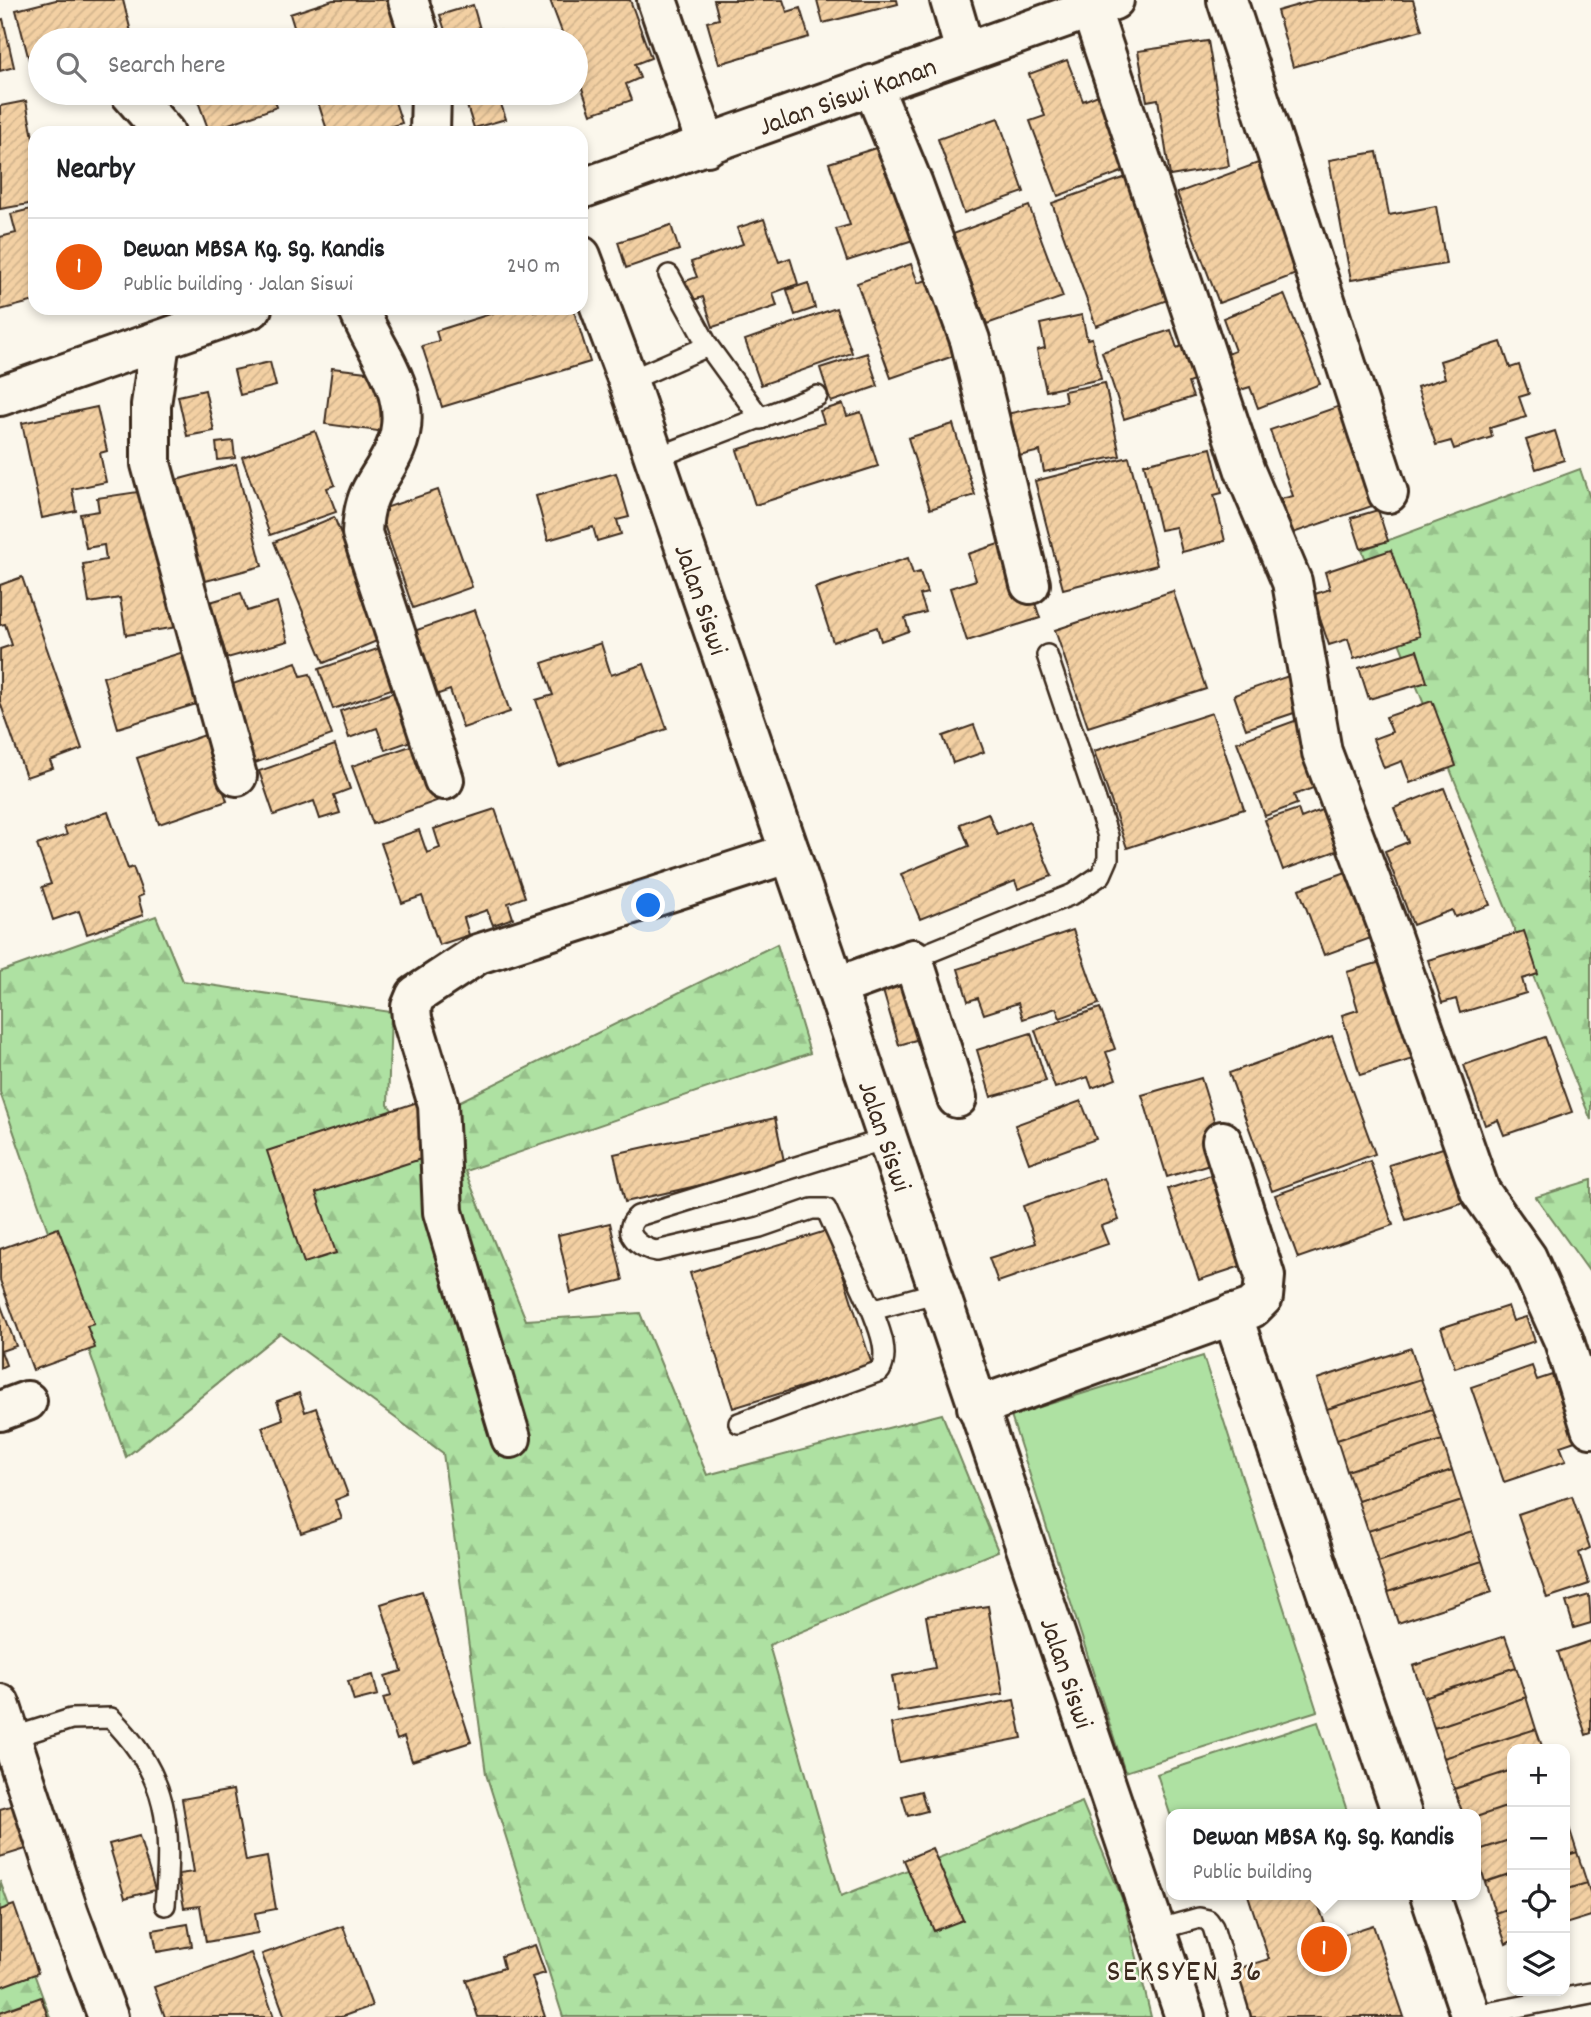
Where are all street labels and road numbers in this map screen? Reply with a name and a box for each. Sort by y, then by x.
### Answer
street label: Jalan Siswi Kanan [754,49,943,149]
street label: Jalan Siswi [661,540,736,661]
street label: Jalan Siswi [844,1076,919,1198]
street label: Jalan Siswi [1026,1613,1101,1735]

